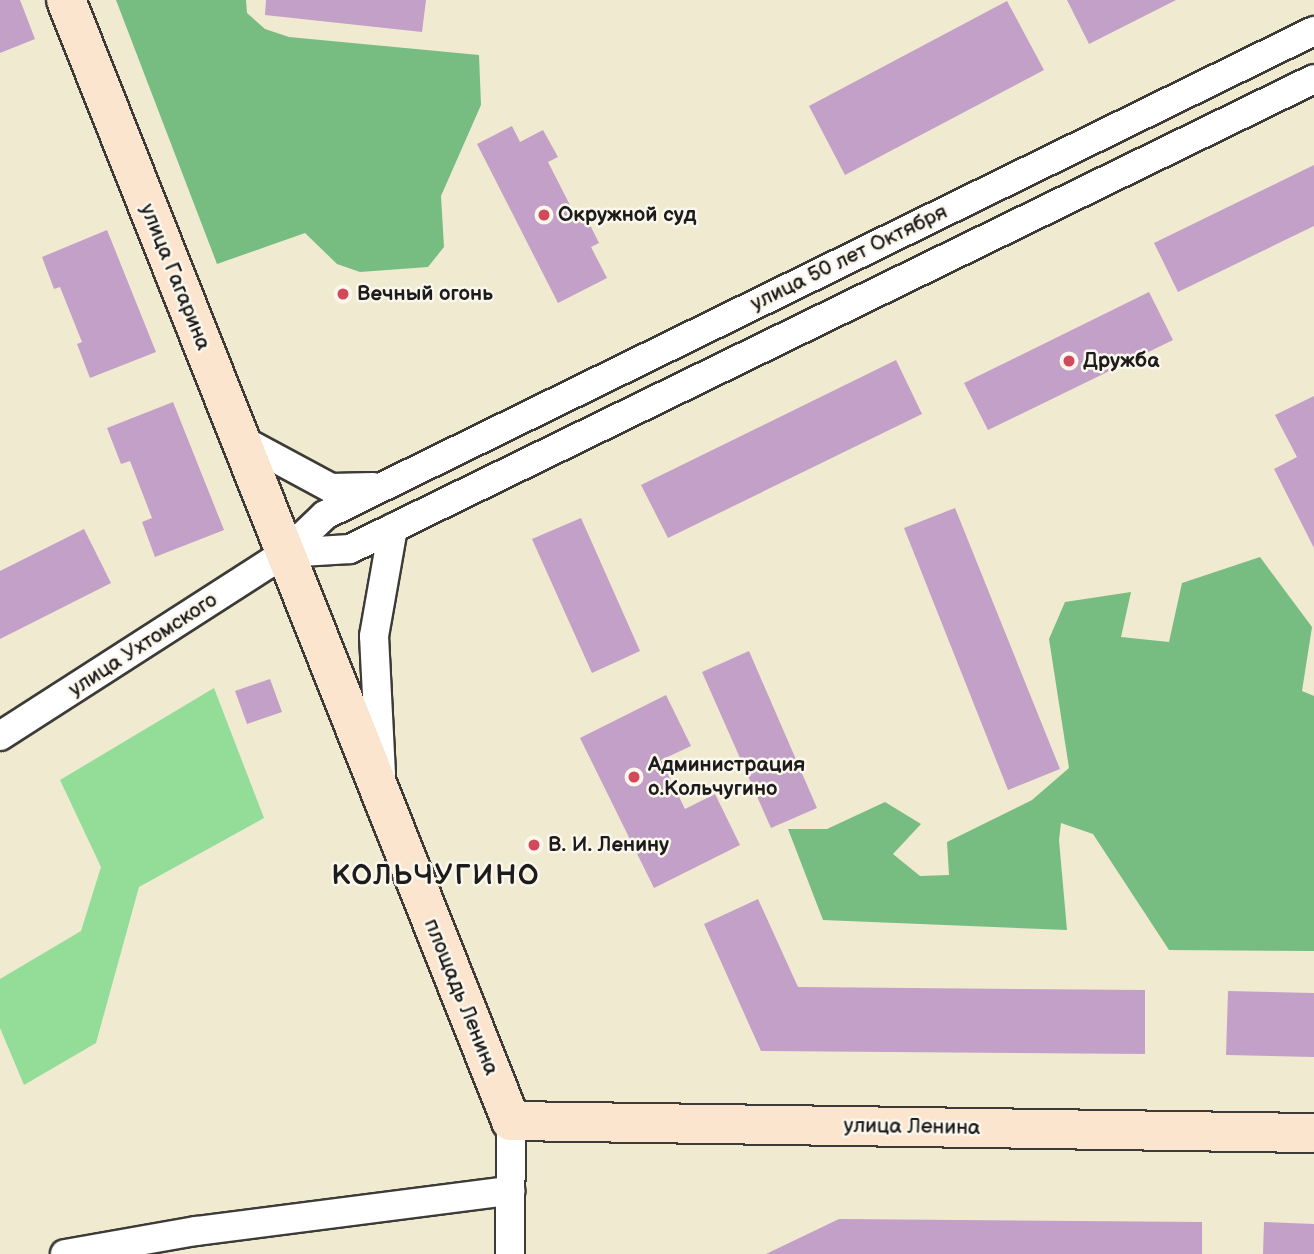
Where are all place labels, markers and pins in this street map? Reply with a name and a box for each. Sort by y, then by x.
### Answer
place label: Окружной суд [558,202,696,228]
marker: Окружной суд [536,207,552,223]
place label: Вечный огонь [357,281,493,307]
marker: Вечный огонь [335,286,351,302]
place label: Дружба [1083,348,1159,374]
marker: Дружба [1061,353,1077,369]
place label: Администрация о.Кольчугино [648,752,805,802]
marker: Администрация о.Кольчугино [626,769,642,785]
place label: В. И. Ленину [548,832,669,858]
marker: В. И. Ленину [526,837,542,853]

